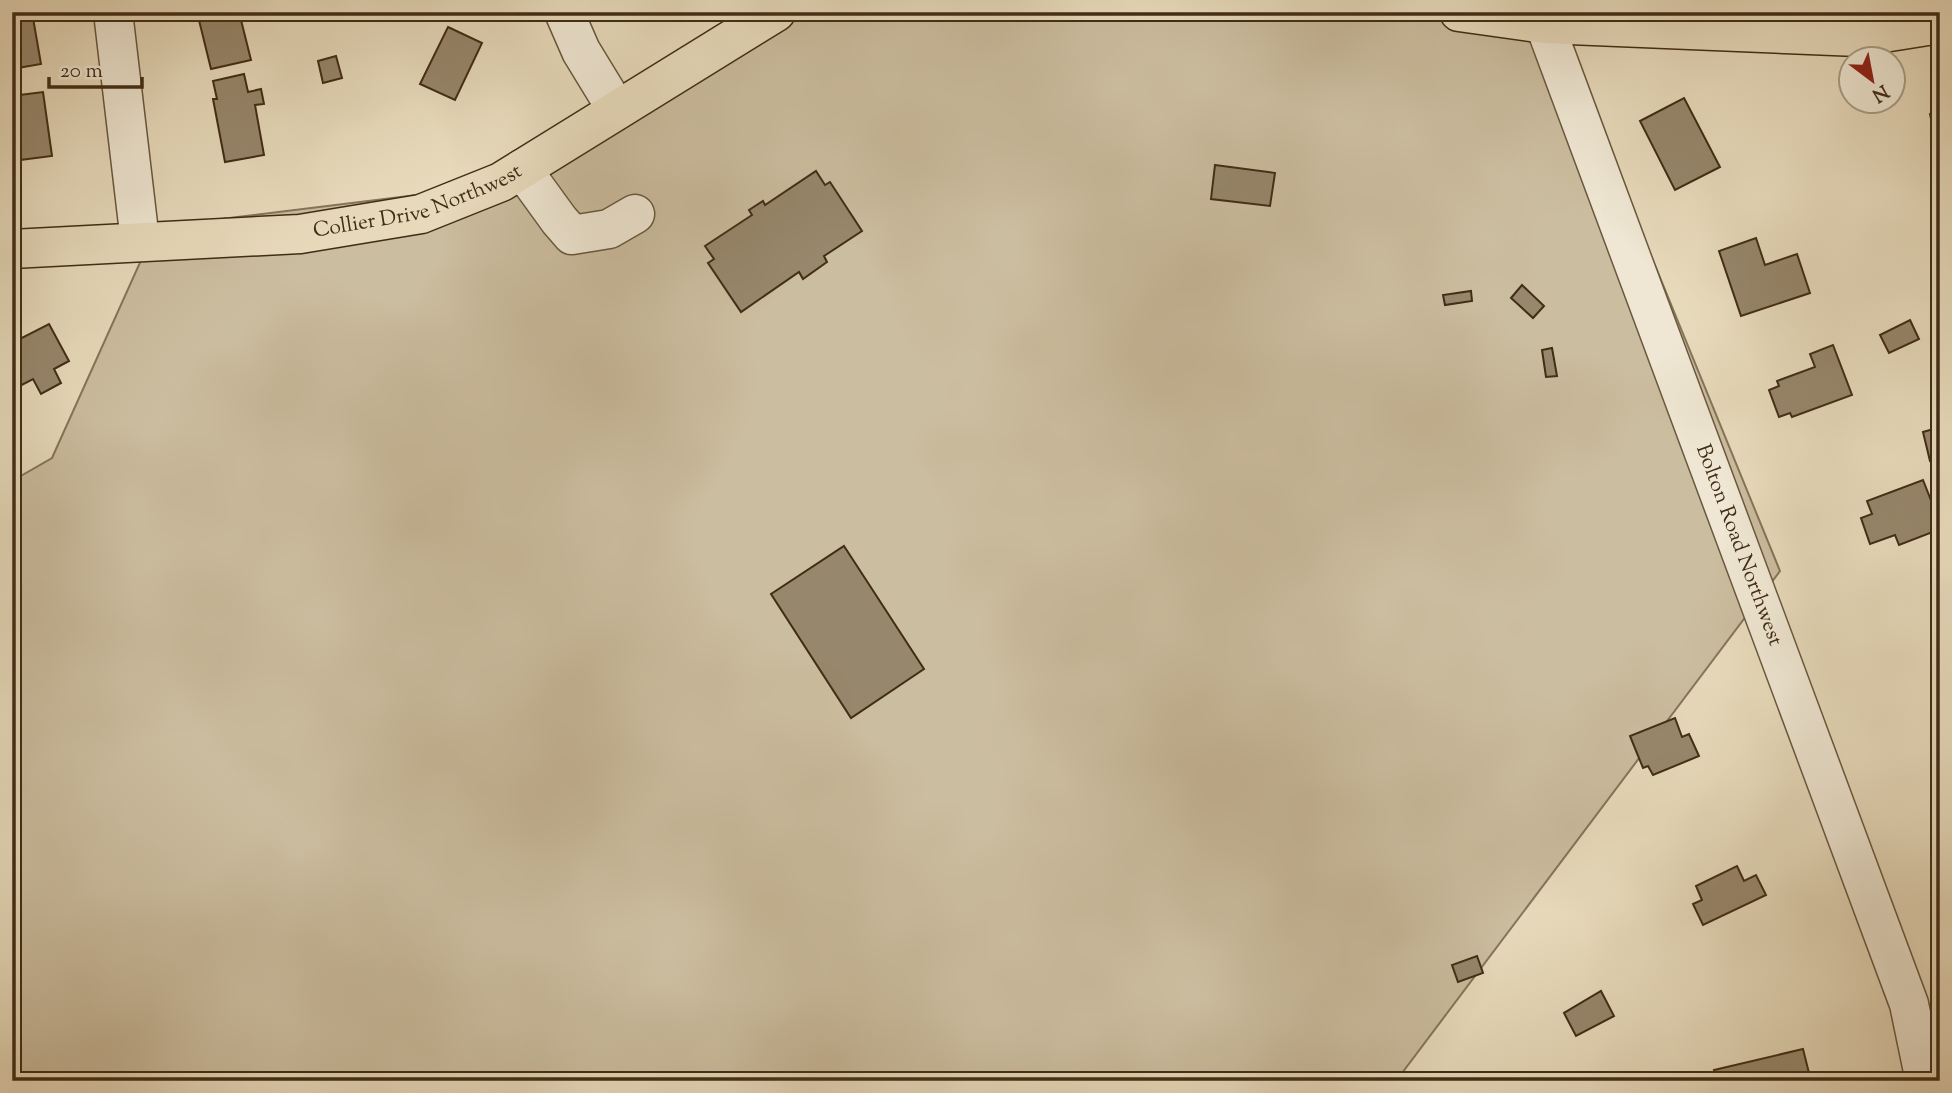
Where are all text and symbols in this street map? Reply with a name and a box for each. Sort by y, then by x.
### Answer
scale bar [49,46,142,90]
north arrow [1836,46,1906,116]
text: 20 m [60,57,103,87]
text: N [1866,77,1893,108]
street label: Collier Drive Northwest [311,157,528,247]
street label: Bolton Road Northwest [1687,440,1790,650]

